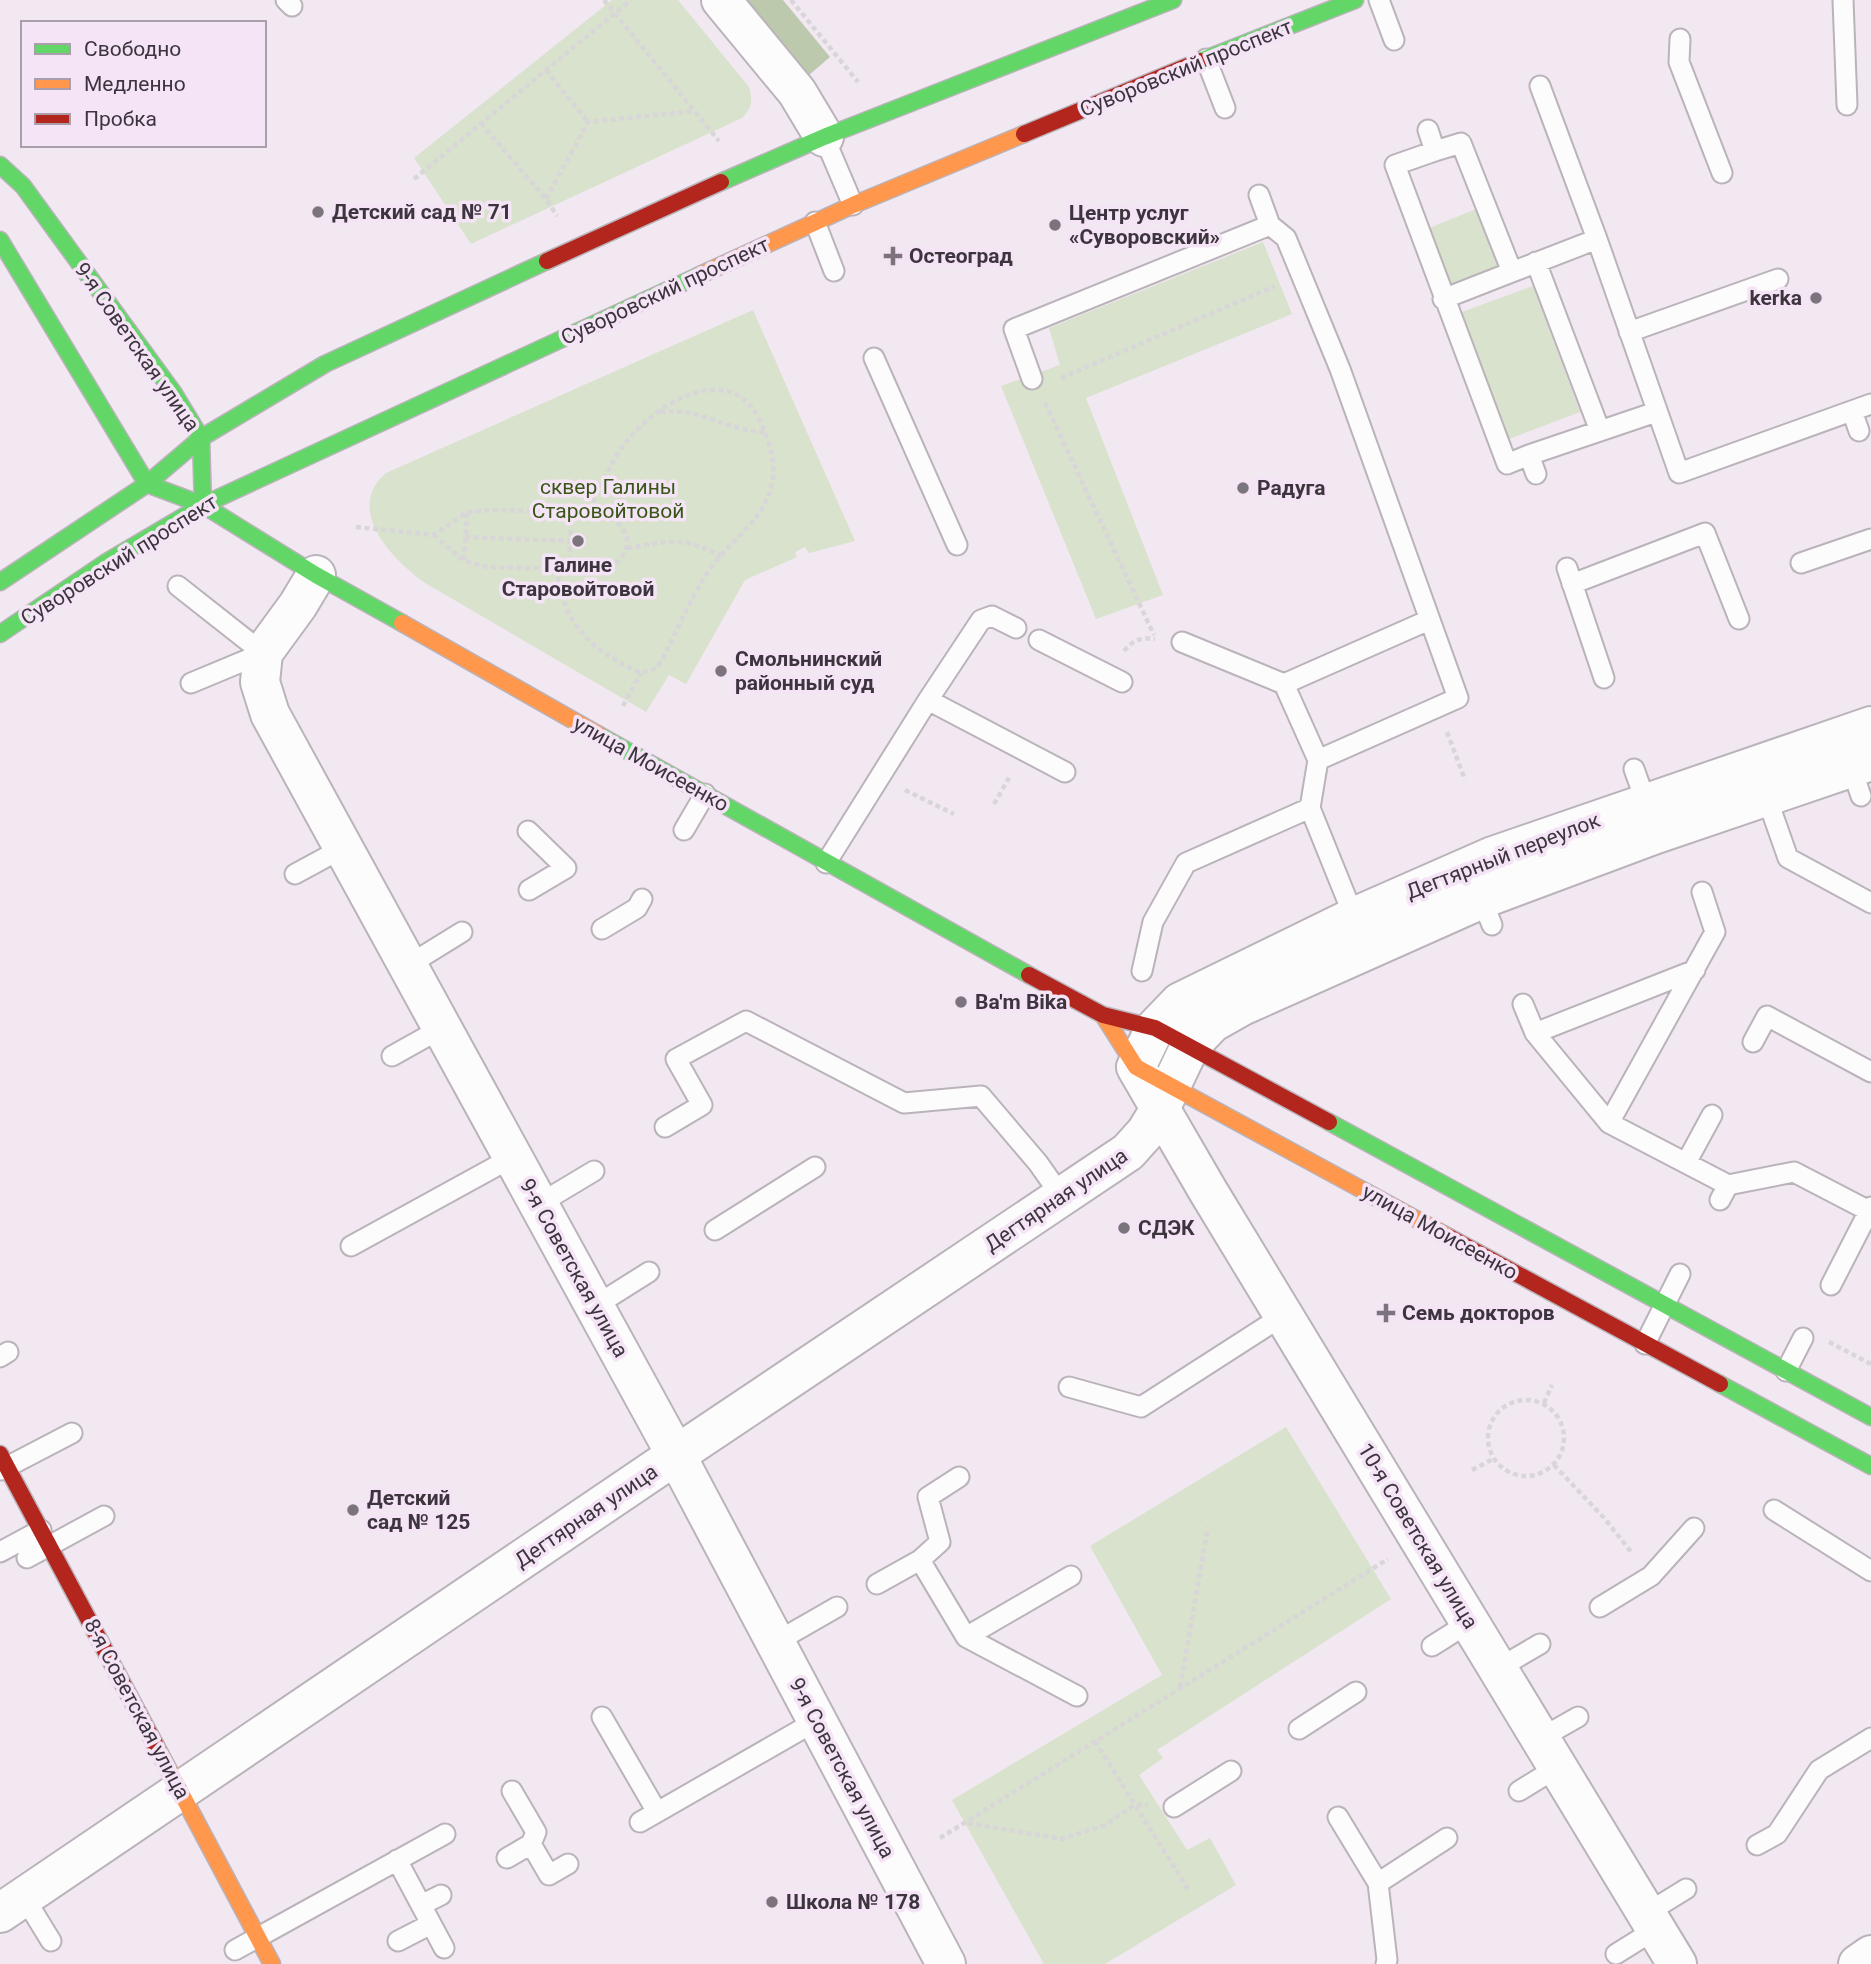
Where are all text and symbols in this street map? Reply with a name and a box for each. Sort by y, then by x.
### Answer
street label: Суворовский проспект [1076,14,1296,122]
legend [21,21,266,147]
text: Свободно [84,37,181,61]
text: Медленно [84,72,186,96]
text: Пробка [84,107,157,131]
place label: Детский сад № 71 [332,200,512,224]
place label: Центр услуг «Суворовский» [1069,201,1220,249]
marker: Детский сад № 71 [310,204,326,220]
marker: Центр услуг «Суворовский» [1047,217,1063,233]
street label: Суворовский проспект [557,232,773,350]
place label: Остеоград [909,244,1013,268]
marker: Остеоград [883,246,903,266]
street label: 9-я Советская улица [70,258,204,436]
place label: kerka [1750,286,1802,310]
marker: kerka [1808,290,1824,306]
park label: сквер Галины Старовойтовой [532,475,684,523]
place label: Радуга [1257,476,1326,500]
marker: Радуга [1235,480,1251,496]
street label: Суворовский проспект [16,490,222,630]
marker: Галине Старовойтовой [570,533,586,549]
place label: Галине Старовойтовой [502,553,654,601]
place label: Смольнинский районный суд [735,647,882,695]
marker: Смольнинский районный суд [713,663,729,679]
street label: улица Моисеенко [569,711,733,817]
street label: Дегтярный переулок [1403,808,1604,904]
place label: Ba'm Bika [975,990,1067,1014]
marker: Ba'm Bika [953,994,969,1010]
street label: Дегтярная улица [980,1143,1132,1257]
street label: 9-я Советская улица [515,1175,633,1361]
street label: улица Моисеенко [1358,1179,1522,1285]
place label: СДЭК [1138,1216,1195,1240]
marker: СДЭК [1116,1220,1132,1236]
place label: Семь докторов [1402,1301,1555,1325]
marker: Семь докторов [1376,1303,1396,1323]
street label: 10-я Советская улица [1353,1439,1483,1633]
street label: Дегтярная улица [510,1459,662,1573]
place label: Детский сад № 125 [367,1486,470,1534]
marker: Детский сад № 125 [345,1502,361,1518]
street label: 8-я Советская улица [79,1615,195,1803]
street label: 9-я Советская улица [784,1674,900,1862]
place label: Школа № 178 [786,1890,920,1914]
marker: Школа № 178 [764,1894,780,1910]

